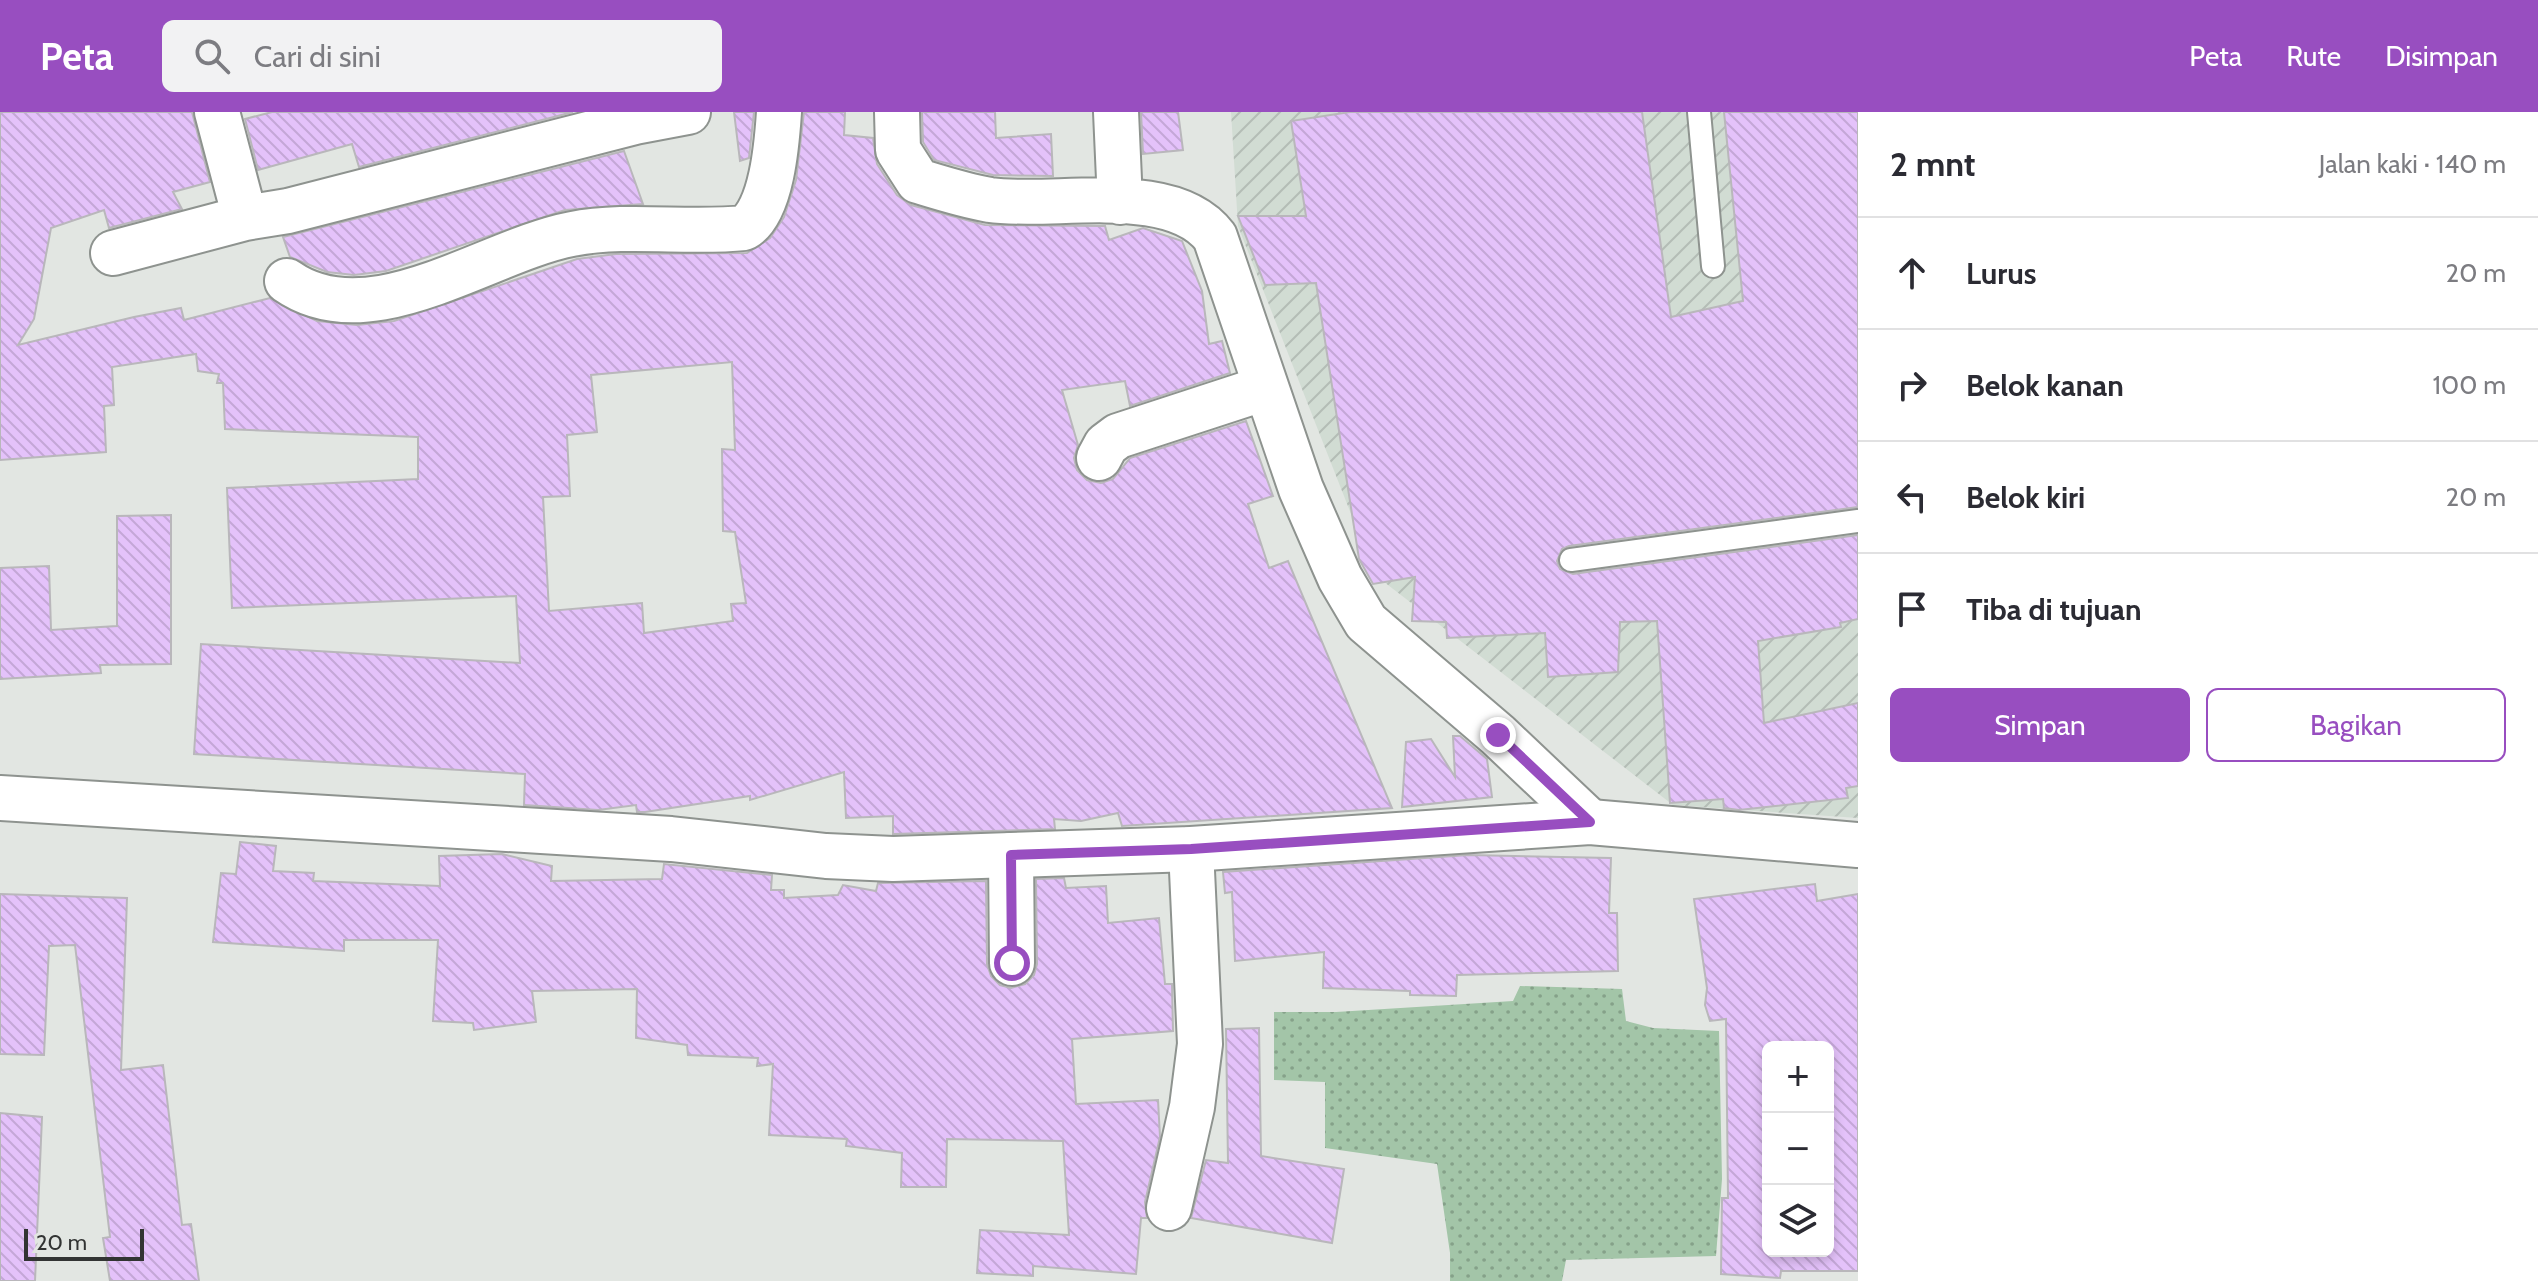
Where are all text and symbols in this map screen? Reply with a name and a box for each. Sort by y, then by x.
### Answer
search box [162,20,722,92]
text: Peta [40,33,114,80]
icon: search [190,34,234,78]
text: Cari di sini [254,38,381,75]
text: Peta [2189,39,2242,73]
text: Rute [2286,39,2341,73]
text: Disimpan [2385,39,2498,73]
text: 2 mnt [1890,143,1975,185]
text: Jalan kaki · 140 m [2319,148,2506,180]
icon: ahead [1890,251,1934,295]
text: Lurus [1966,255,2037,292]
text: 20 m [2446,257,2506,289]
icon: right [1890,363,1934,407]
text: Belok kanan [1966,367,2124,404]
text: 100 m [2433,369,2506,401]
icon: left [1890,475,1934,519]
text: Belok kiri [1966,479,2085,516]
text: 20 m [2446,481,2506,513]
icon: arrive [1890,587,1934,631]
text: Tiba di tujuan [1966,591,2142,628]
button: Simpan [1890,688,2190,762]
button: Bagikan [2206,688,2506,762]
route end [1480,717,1516,753]
route start [994,945,1030,981]
map controls [1762,1041,1834,1257]
button: + [1762,1041,1834,1113]
button: − [1762,1113,1834,1185]
button: layers [1762,1185,1834,1257]
scale bar [24,1225,144,1261]
text: 20 m [36,1229,87,1256]

